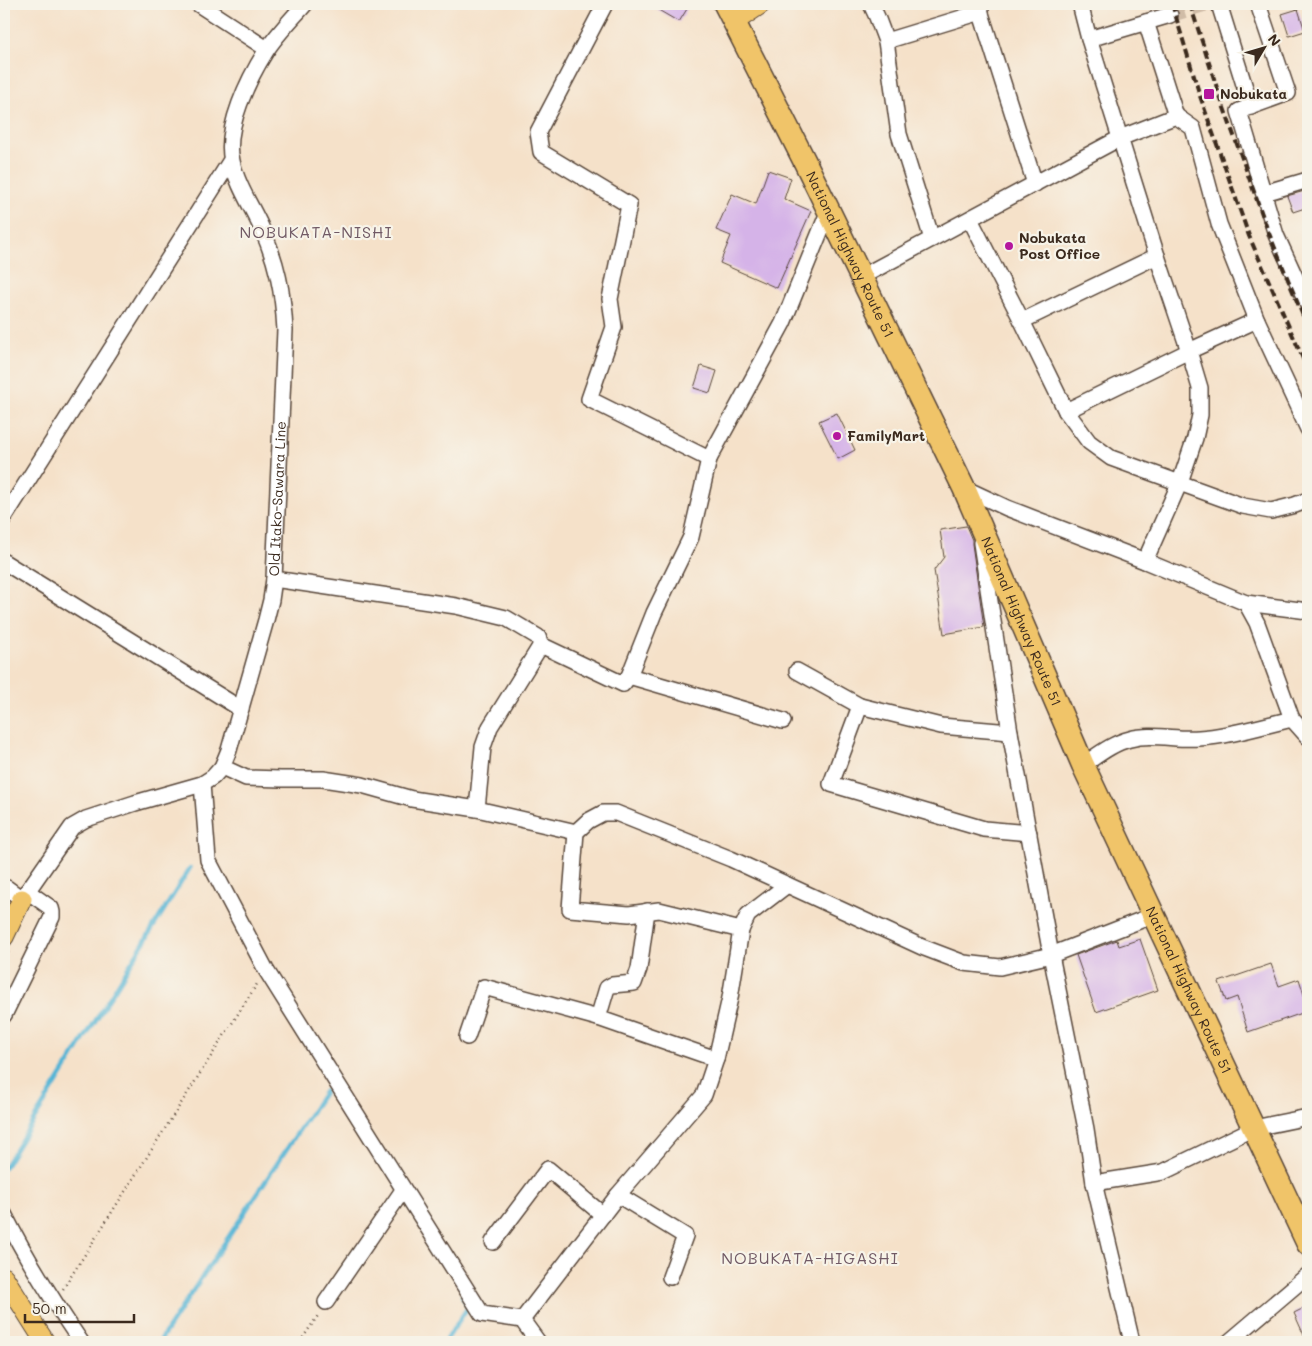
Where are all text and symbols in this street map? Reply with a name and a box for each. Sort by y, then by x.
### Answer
north arrow [1240,22,1290,72]
text: N [1264,30,1285,50]
place label: Nobukata [1220,84,1287,103]
marker: Nobukata [1202,87,1216,101]
street label: National Highway Route 51 [802,168,899,341]
district label: NOBUKATA-NISHI [240,221,392,242]
place label: Nobukata Post Office [1019,228,1100,263]
marker: Nobukata Post Office [1003,240,1015,252]
street label: Old Itako-Sawara Line [264,421,290,577]
place label: FamilyMart [847,426,925,445]
marker: FamilyMart [831,430,843,442]
street label: National Highway Route 51 [977,533,1067,709]
street label: National Highway Route 51 [1142,903,1237,1077]
district label: NOBUKATA-HIGASHI [721,1247,899,1268]
scale bar [25,1291,134,1323]
text: 50 m [32,1298,67,1318]

